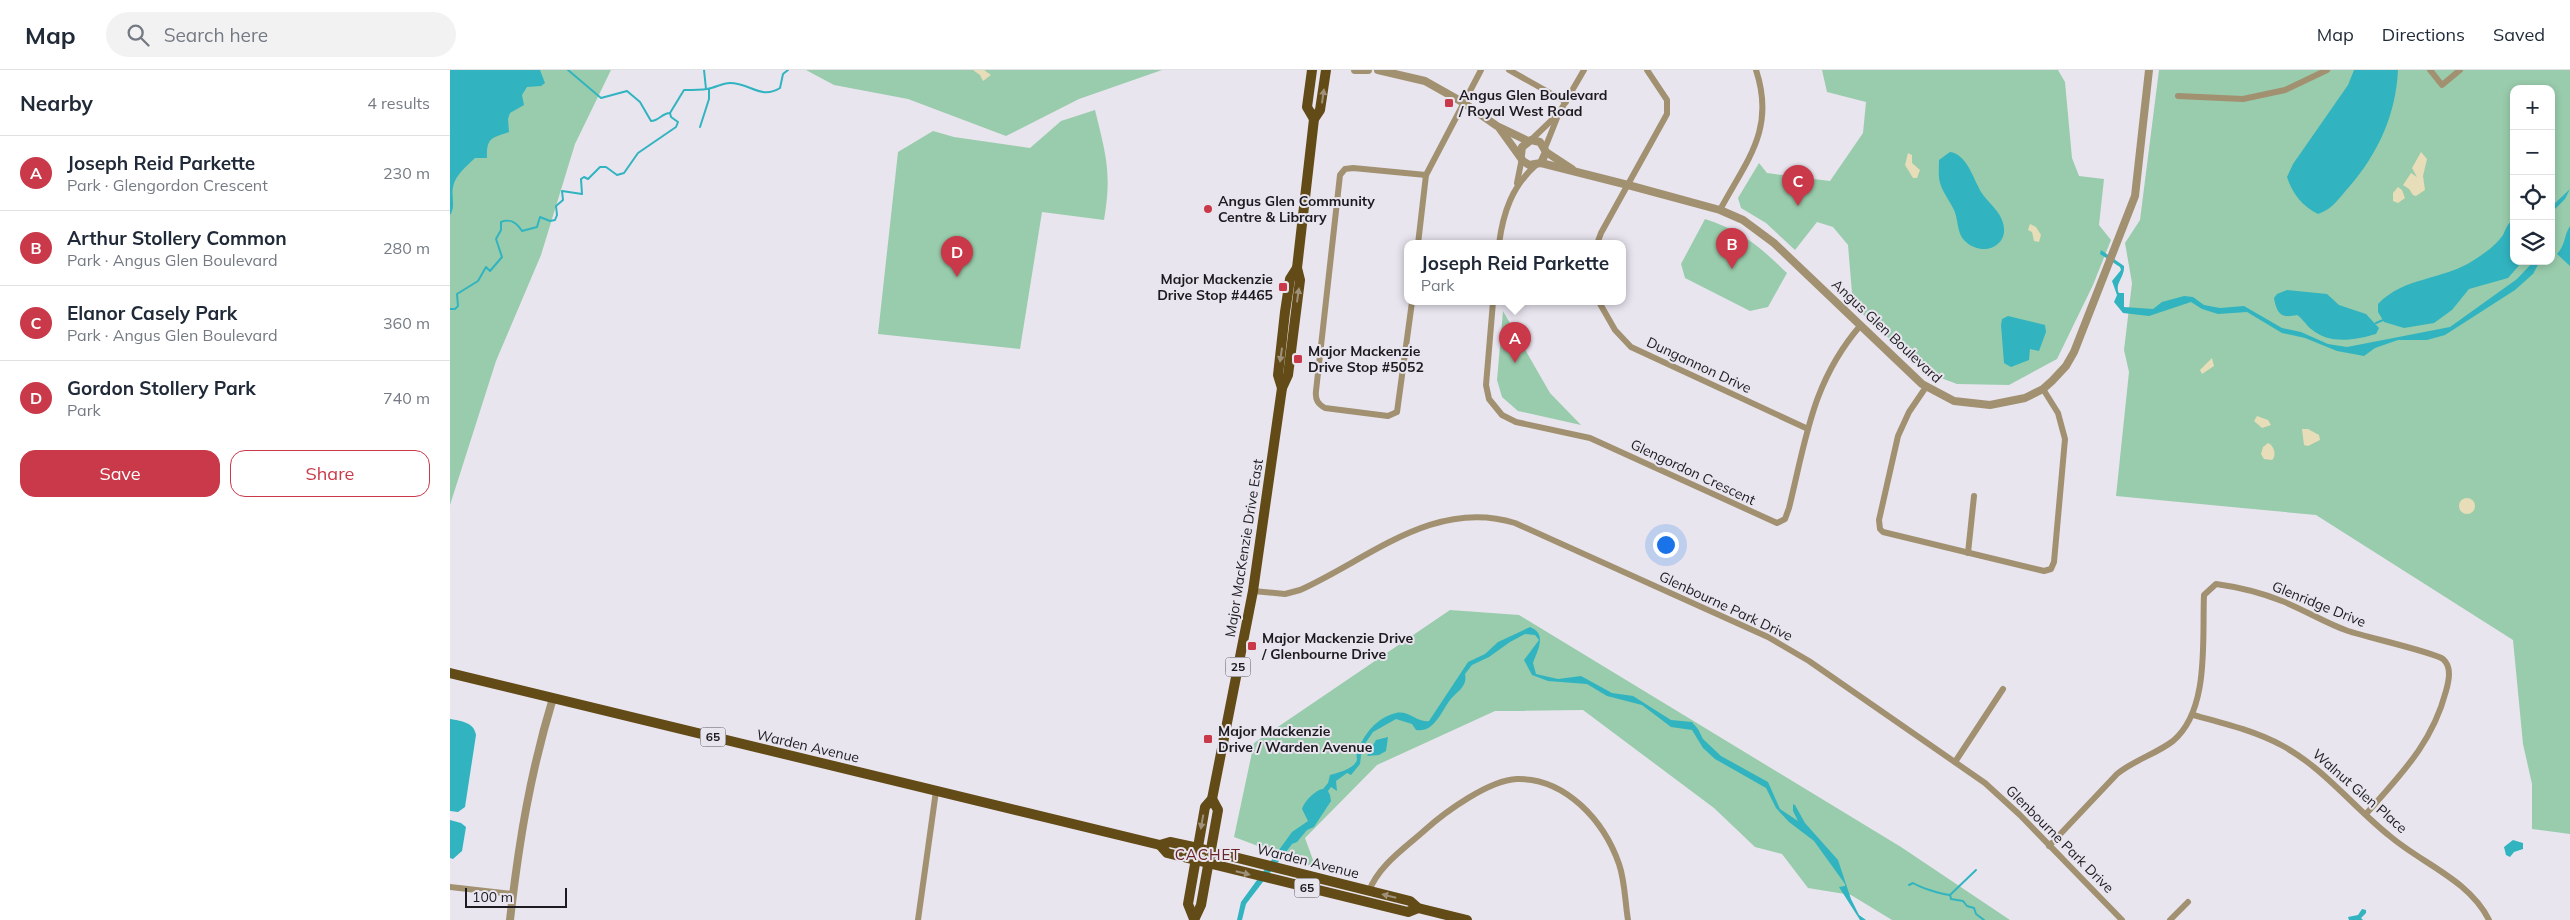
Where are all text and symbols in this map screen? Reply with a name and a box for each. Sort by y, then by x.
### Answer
search box [106,12,456,57]
text: Map [25,20,76,50]
icon: search [124,21,152,49]
text: Search here [164,23,268,47]
text: Map [2317,23,2354,46]
text: Directions [2382,23,2465,46]
text: Saved [2493,23,2545,46]
map controls [2510,85,2555,265]
button: + [2510,85,2555,130]
place label: Angus Glen Boulevard / Royal West Road [1458,86,1608,120]
one-way arrow [1319,87,1327,103]
text: Nearby [20,90,93,116]
text: 4 results [367,93,430,113]
marker: Angus Glen Boulevard / Royal West Road [1443,97,1455,109]
button: − [2510,130,2555,175]
text: Joseph Reid Parkette [67,151,255,175]
text: A [30,163,42,183]
text: 230 m [383,163,430,183]
pin: C [1782,165,1814,206]
text: Park · Glengordon Crescent [67,175,268,195]
button: locate [2510,175,2555,220]
place label: Angus Glen Community Centre & Library [1218,192,1375,226]
marker: Angus Glen Community Centre & Library [1202,203,1214,215]
button: layers [2510,220,2555,265]
text: Arthur Stollery Common [67,226,287,250]
pin: B [1716,228,1748,269]
pin: D [941,236,973,277]
text: B [30,238,42,258]
text: 280 m [383,238,430,258]
popup [1404,240,1626,305]
text: Park · Angus Glen Boulevard [67,250,278,270]
text: Joseph Reid Parkette [1421,251,1609,275]
place label: Major Mackenzie Drive Stop #4465 [1157,270,1273,304]
text: Park [1421,275,1455,295]
street label: Angus Glen Boulevard [1828,275,1946,387]
marker: Major Mackenzie Drive Stop #4465 [1277,281,1289,293]
one-way arrow [1294,287,1302,303]
text: Elanor Casely Park [67,301,237,325]
text: C [31,313,41,333]
text: 360 m [383,313,430,333]
pin: A [1499,322,1531,363]
text: Park · Angus Glen Boulevard [67,325,278,345]
street label: Dungannon Drive [1644,333,1754,397]
place label: Major Mackenzie Drive Stop #5052 [1308,342,1424,376]
one-way arrow [1276,347,1284,363]
marker: Major Mackenzie Drive Stop #5052 [1292,353,1304,365]
text: Gordon Stollery Park [67,376,256,400]
text: D [30,388,42,408]
text: 740 m [383,388,430,408]
text: Park [67,400,101,420]
street label: Glengordon Crescent [1628,435,1758,509]
button: Save [20,450,220,497]
button: Share [230,450,430,497]
street label: Major MacKenzie Drive East [1221,458,1267,638]
your location [1653,532,1679,558]
street label: Glenbourne Park Drive [1656,567,1796,645]
street label: Glenridge Drive [2269,577,2369,631]
place label: Major Mackenzie Drive / Glenbourne Drive [1261,629,1414,663]
marker: Major Mackenzie Drive / Glenbourne Drive [1246,640,1258,652]
road number: 25 [1226,658,1250,676]
place label: Major Mackenzie Drive / Warden Avenue [1218,722,1373,756]
street label: Warden Avenue [755,725,861,767]
road number: 65 [700,728,726,746]
marker: Major Mackenzie Drive / Warden Avenue [1202,733,1214,745]
street label: Walnut Glen Place [2309,745,2411,837]
street label: Glenbourne Park Drive [2002,781,2118,897]
one-way arrow [1198,815,1206,831]
street label: Warden Avenue [1255,840,1361,882]
district label: CACHET [1175,845,1241,864]
one-way arrow [1236,869,1251,877]
road number: 65 [1294,878,1320,898]
scale bar [465,885,568,908]
text: 100 m [472,888,513,906]
one-way arrow [1382,892,1397,900]

